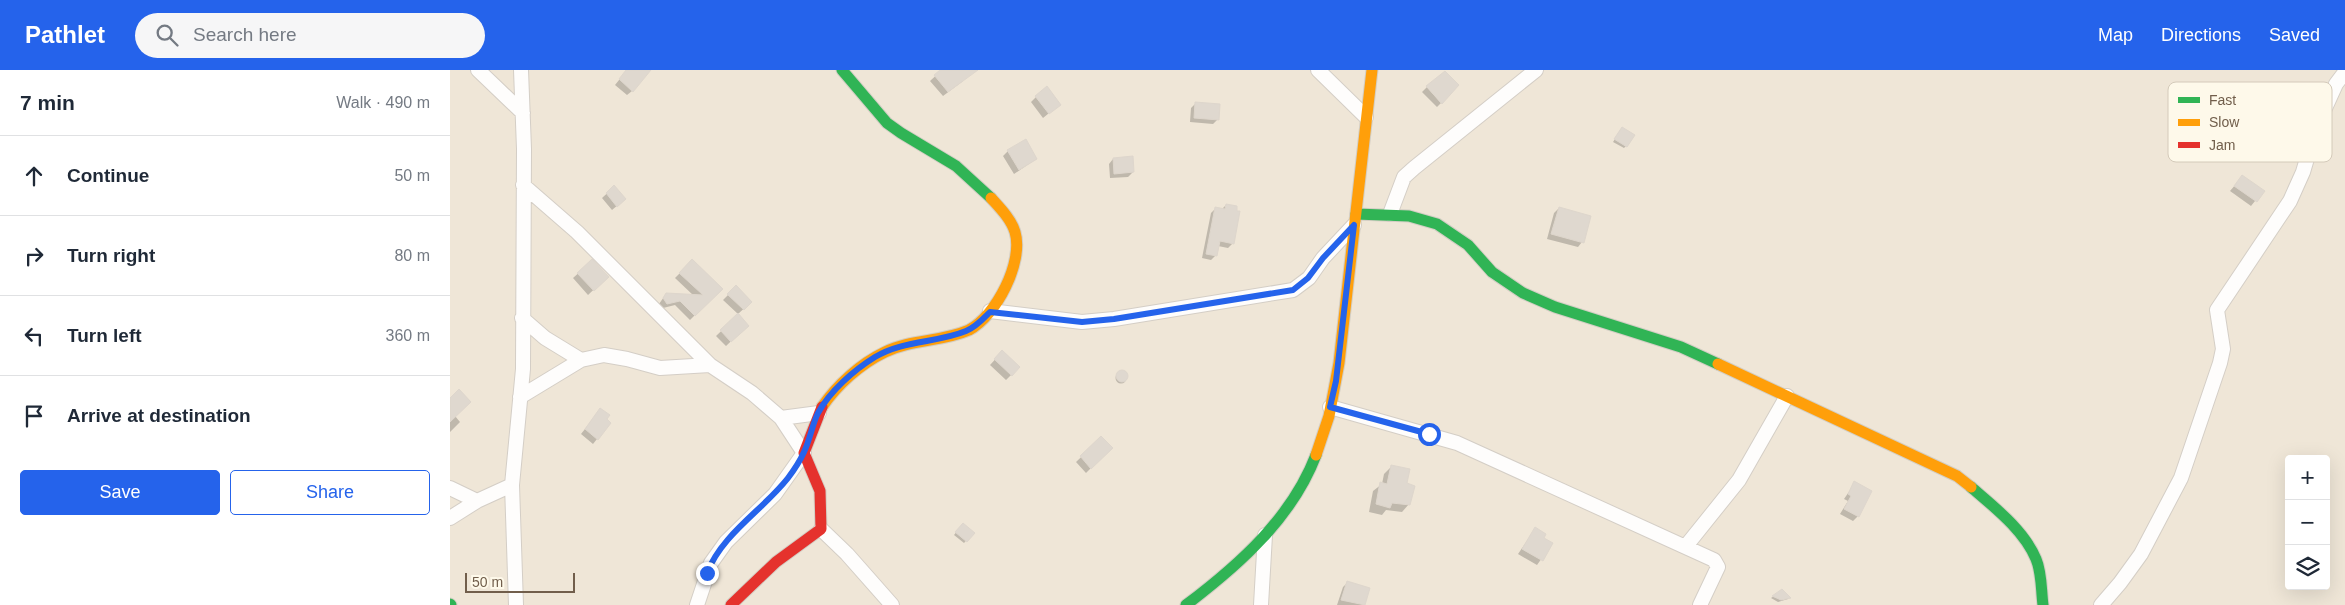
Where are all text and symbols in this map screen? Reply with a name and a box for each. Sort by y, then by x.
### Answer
search box [135,13,485,58]
text: Pathlet [25,21,105,48]
icon: search [153,21,181,49]
text: Search here [193,24,297,45]
text: Map [2098,25,2133,45]
text: Directions [2161,25,2241,45]
text: Saved [2269,25,2320,45]
legend [2168,82,2332,162]
text: 7 min [20,91,75,114]
text: Fast [2209,92,2236,108]
text: Walk · 490 m [336,94,430,111]
text: Slow [2209,114,2240,130]
text: Jam [2209,137,2235,153]
icon: ahead [20,162,48,190]
text: Continue [67,165,149,186]
text: 50 m [394,167,430,184]
icon: right [20,242,48,270]
text: Turn right [67,245,155,266]
text: 80 m [394,247,430,264]
icon: left [20,322,48,350]
text: Turn left [67,325,142,346]
text: 360 m [386,327,430,344]
icon: arrive [20,402,48,430]
text: Arrive at destination [67,405,251,426]
route start [1418,423,1441,446]
map controls [2285,455,2330,590]
button: + [2285,455,2330,500]
button: Save [20,470,220,515]
button: Share [230,470,430,515]
button: − [2285,500,2330,545]
button: layers [2285,545,2330,590]
route end [696,562,719,585]
scale bar [465,570,575,593]
text: 50 m [472,574,503,590]

